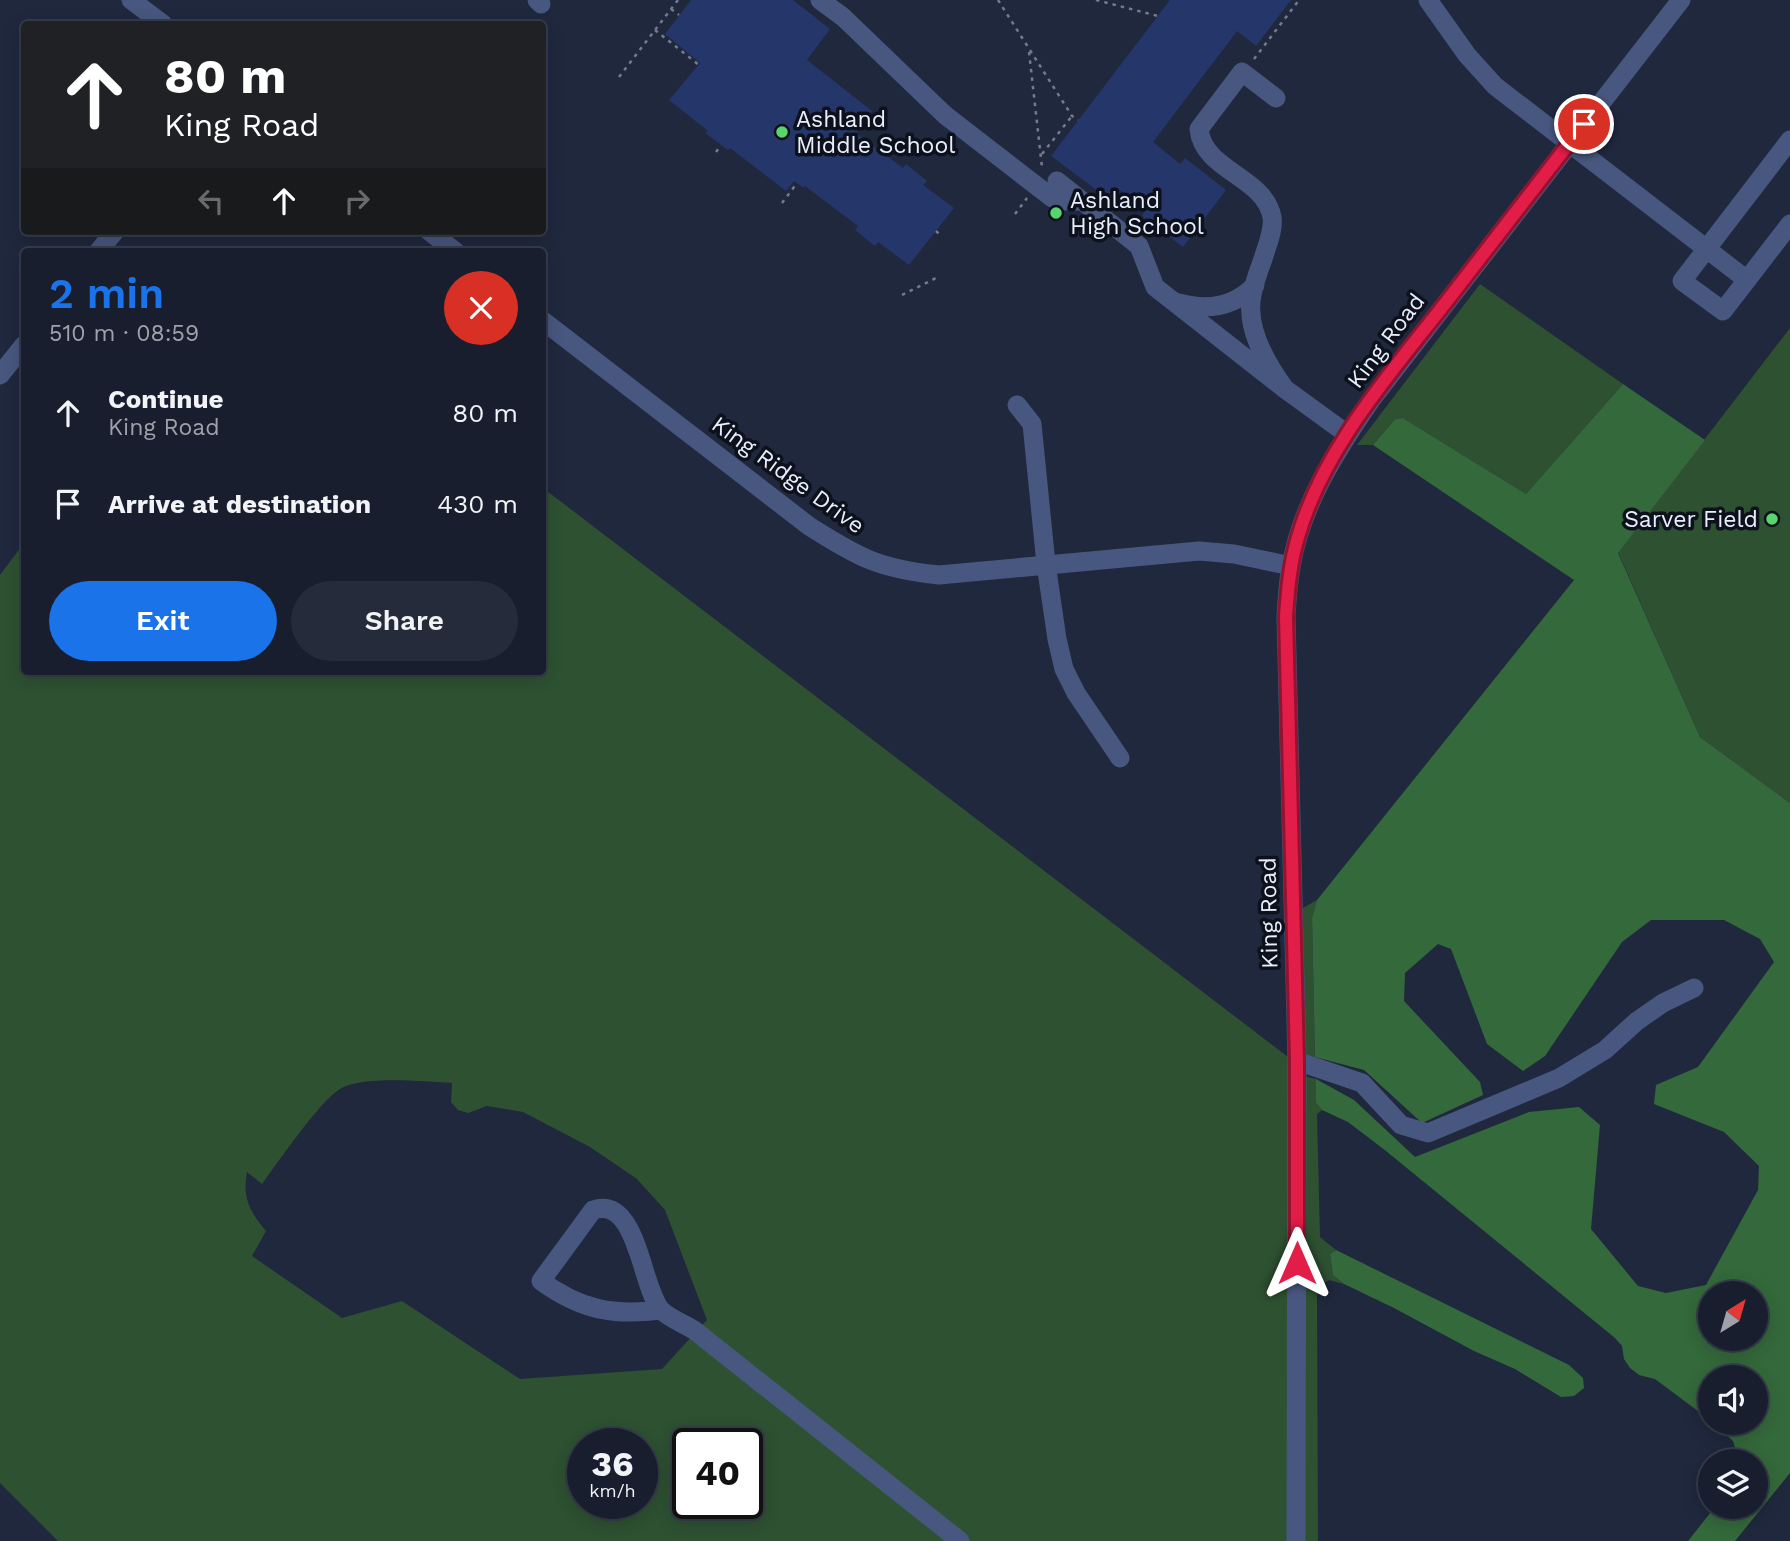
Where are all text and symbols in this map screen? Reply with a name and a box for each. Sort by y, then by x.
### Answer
text: 80 m [164,47,286,105]
icon: ahead [49,49,140,140]
pin [1554,94,1614,154]
icon: arrive [1565,105,1603,143]
text: King Road [164,106,319,144]
place label: Ashland Middle School [796,106,955,159]
marker: Ashland Middle School [774,124,790,140]
icon: left [192,182,230,220]
icon: ahead [265,182,303,220]
icon: right [338,182,376,220]
place label: Ashland High School [1070,187,1204,240]
marker: Ashland High School [1048,205,1064,221]
text: 2 min [49,269,164,318]
button: close [444,271,518,345]
street label: King Road [1342,288,1430,394]
text: 510 m · 08:59 [49,320,199,347]
text: Continue [108,384,224,414]
icon: ahead [49,394,87,432]
text: 80 m [452,398,518,428]
street label: King Ridge Drive [707,411,869,539]
text: King Road [108,414,220,441]
icon: arrive [49,485,87,523]
text: Arrive at destination [108,489,371,519]
text: 430 m [437,489,518,519]
place label: Sarver Field [1624,506,1758,533]
marker: Sarver Field [1764,511,1780,527]
button: Exit [49,581,277,661]
button: Share [291,581,518,661]
street label: King Road [1255,857,1283,969]
position arrow [1260,1226,1334,1300]
north arrow [1698,1281,1768,1351]
map controls [1698,1281,1768,1519]
button: sound [1698,1365,1768,1435]
speed limit sign: 40 [672,1428,763,1519]
text: 36 [591,1443,634,1485]
button: layers [1698,1449,1768,1519]
text: km/h [589,1480,636,1501]

